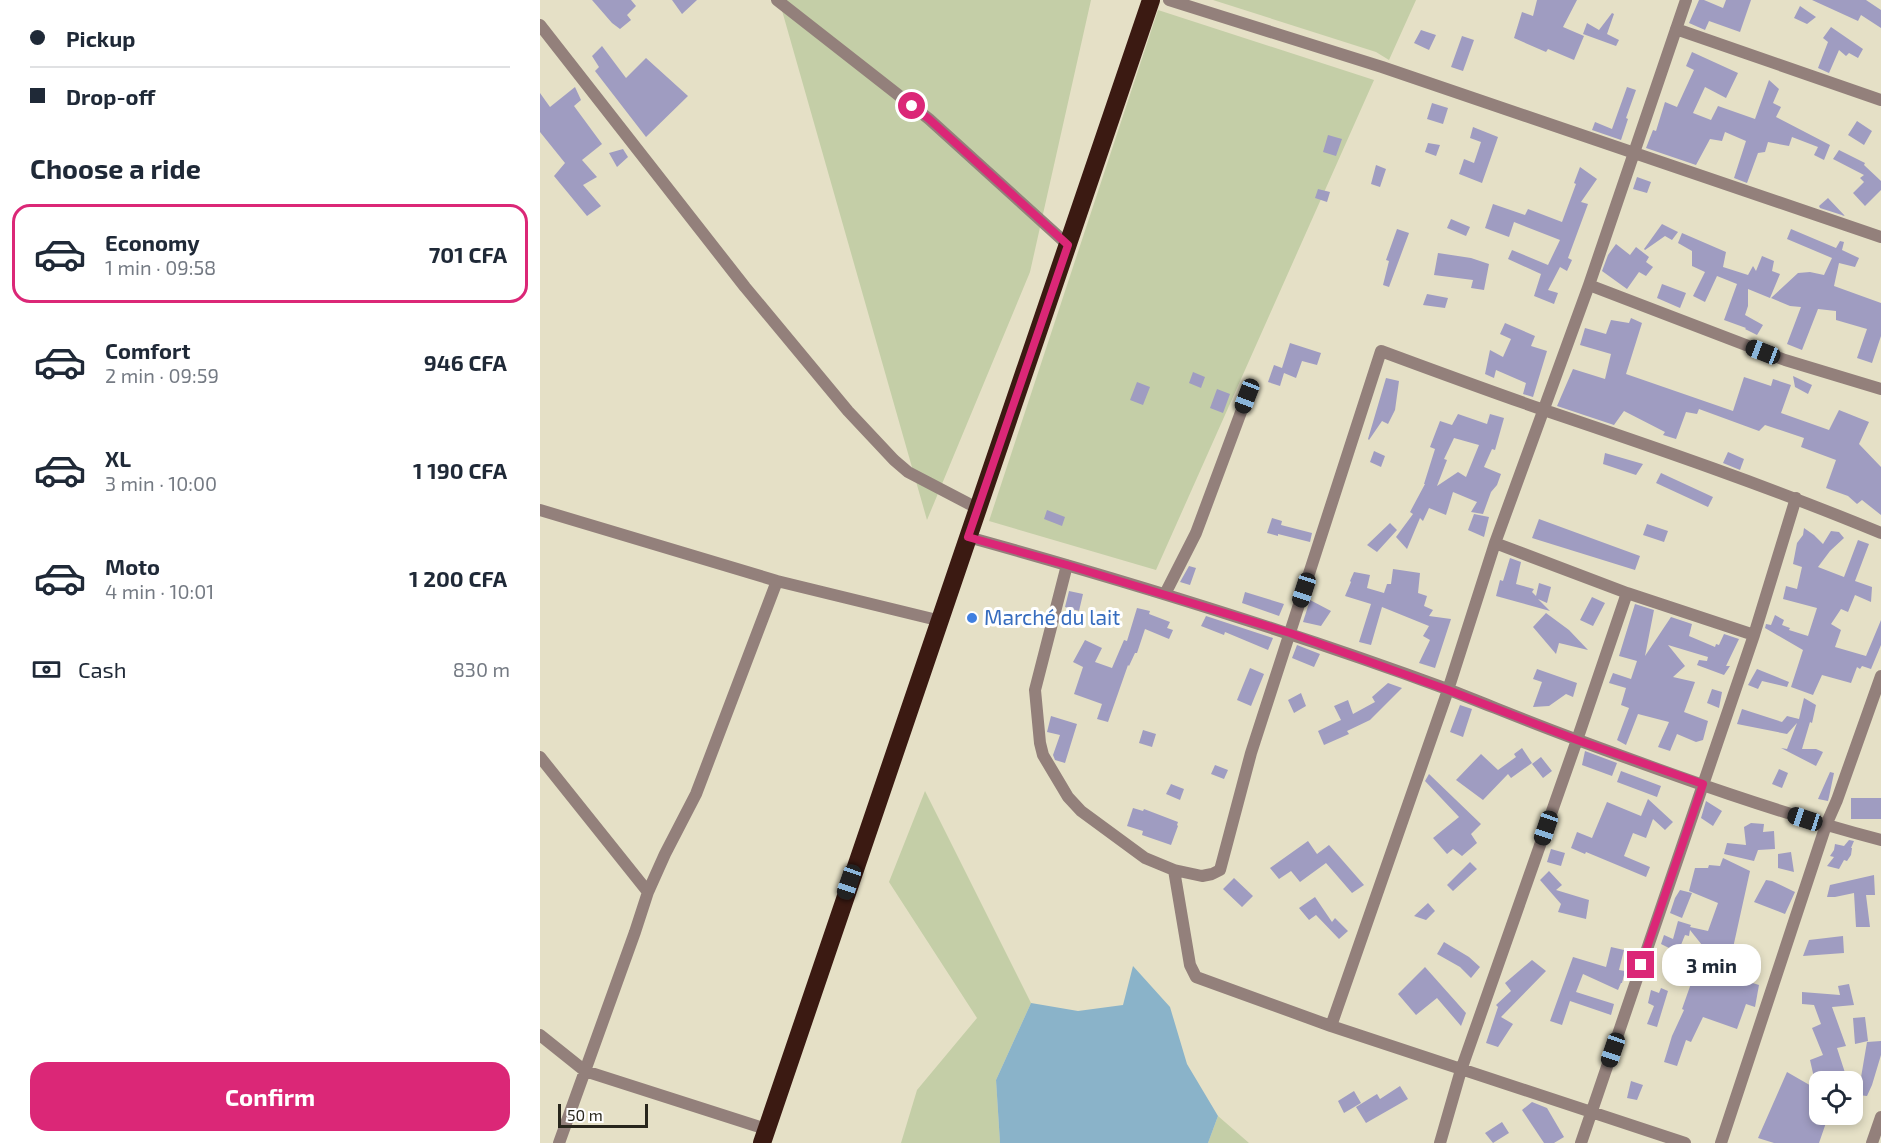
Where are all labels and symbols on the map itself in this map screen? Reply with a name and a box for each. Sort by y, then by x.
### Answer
route start [898,92,925,119]
car [1743,337,1783,367]
car [1232,376,1262,416]
car [1290,570,1318,610]
place label: Marché du lait [984,604,1120,629]
marker: Marché du lait [965,611,979,625]
car [1785,805,1825,833]
car [1532,808,1560,848]
car [835,862,863,902]
callout: 3 min [1662,944,1761,986]
route end [1627,951,1654,978]
car [1599,1030,1627,1070]
scale bar [558,1101,648,1128]

